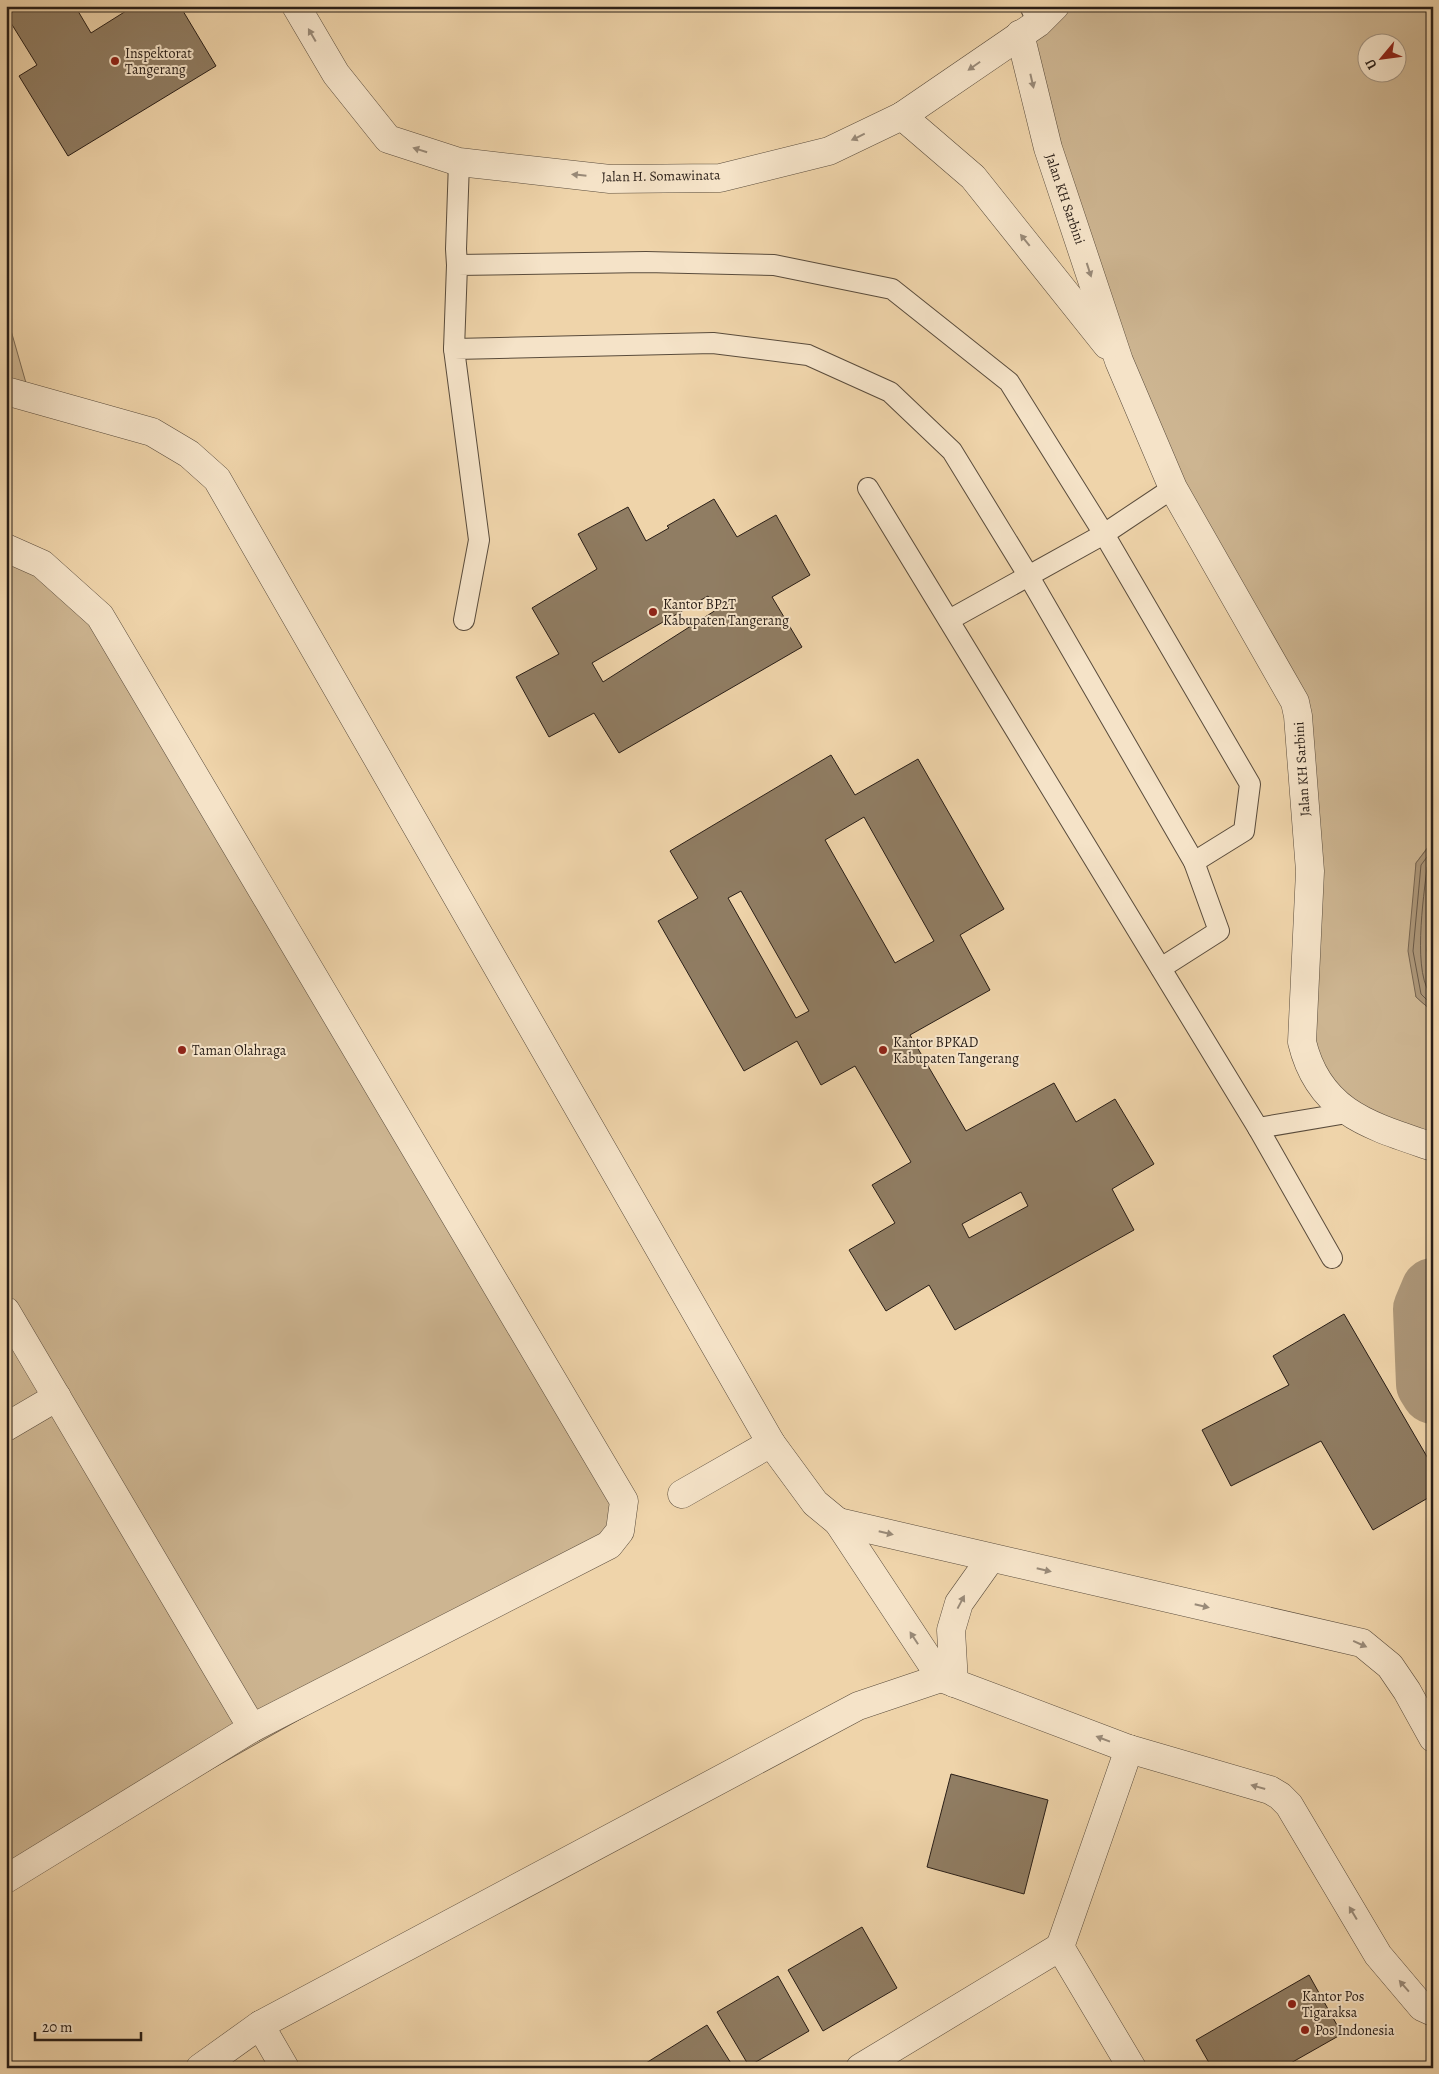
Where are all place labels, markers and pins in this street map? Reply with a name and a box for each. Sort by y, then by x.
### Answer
place label: Inspektorat Tangerang [125,44,192,79]
marker: Inspektorat Tangerang [109,55,121,67]
place label: Kantor BP2T Kabupaten Tangerang [663,595,789,630]
marker: Kantor BP2T Kabupaten Tangerang [647,606,659,618]
place label: Kantor BPKAD Kabupaten Tangerang [893,1033,1019,1068]
place label: Taman Olahraga [192,1041,287,1060]
marker: Taman Olahraga [176,1044,188,1056]
marker: Kantor BPKAD Kabupaten Tangerang [877,1044,889,1056]
place label: Kantor Pos Tigaraksa [1302,1987,1364,2022]
marker: Kantor Pos Tigaraksa [1286,1998,1298,2010]
place label: Pos Indonesia [1315,2021,1395,2040]
marker: Pos Indonesia [1299,2024,1311,2036]

